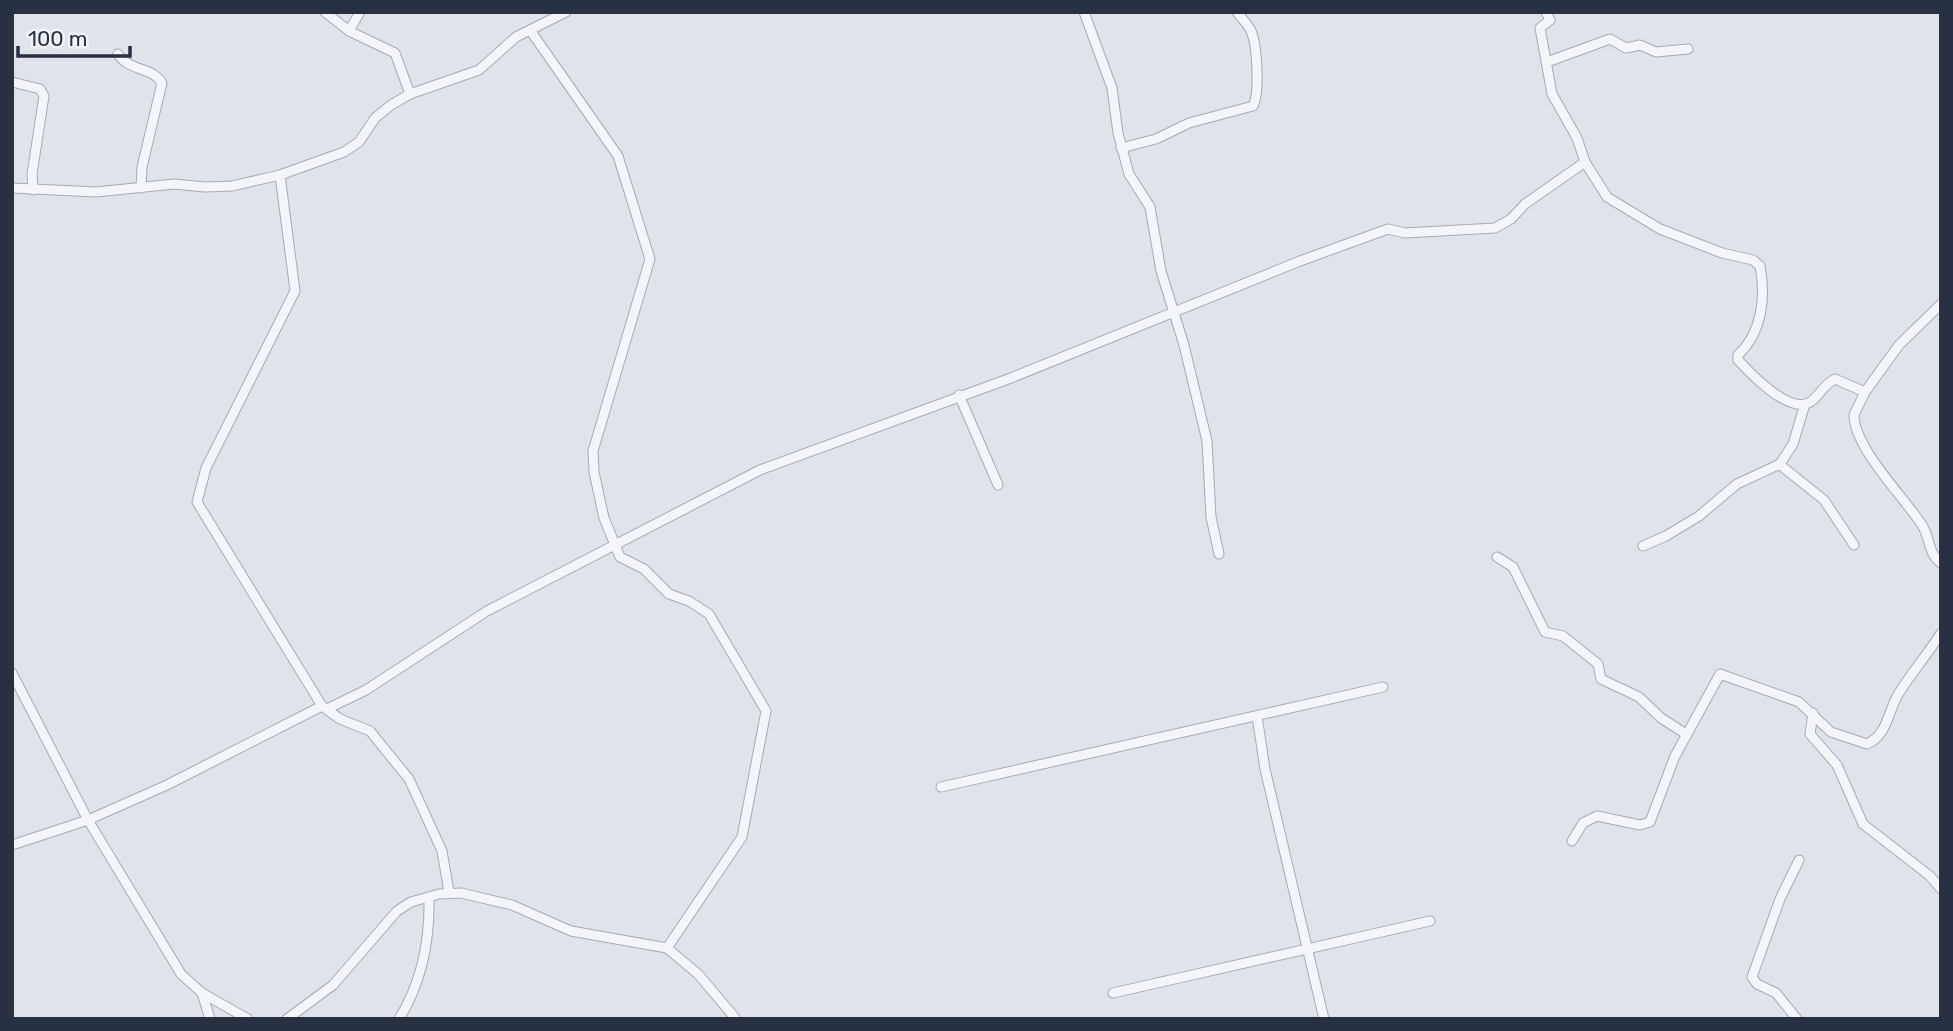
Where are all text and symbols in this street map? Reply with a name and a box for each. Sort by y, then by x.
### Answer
scale bar [18,14,130,58]
text: 100 m [28,26,87,51]

